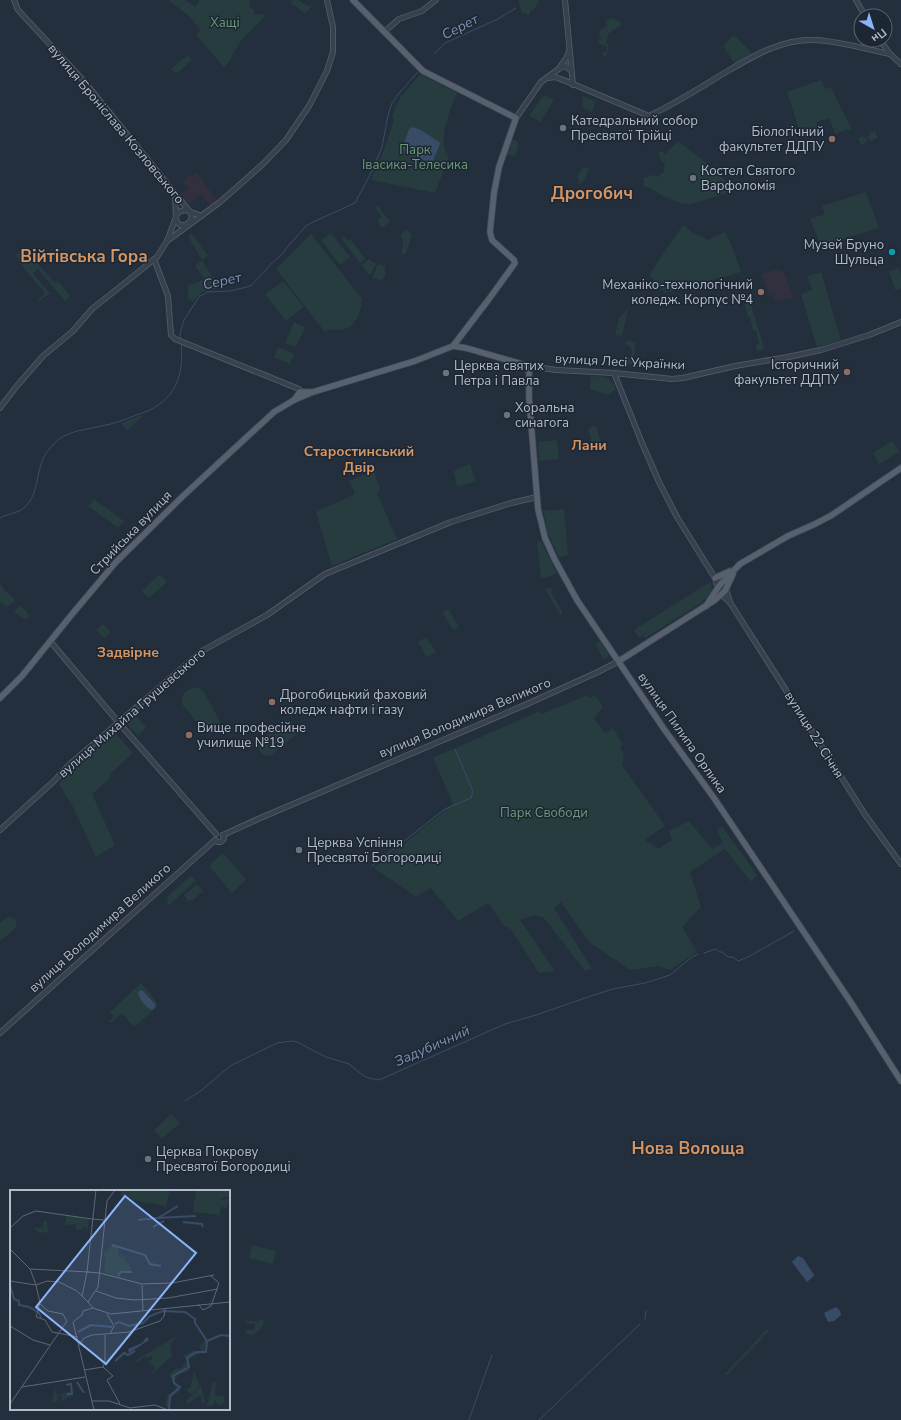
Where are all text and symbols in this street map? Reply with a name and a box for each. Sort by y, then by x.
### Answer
north arrow [853,8,893,48]
water label: Серет [438,9,482,44]
park label: Хащі [210,14,240,32]
text: Пн [868,25,890,46]
street label: вулиця Броніслава Козловського [44,40,188,208]
place label: Катедральний собор Пресвятої Трійці [571,112,698,145]
marker: Катедральний собор Пресвятої Трійці [558,123,568,133]
place label: Біологічний факультет ДДПУ [719,123,825,156]
marker: Біологічний факультет ДДПУ [827,134,837,144]
park label: Парк Івасика-Телесика [362,141,468,174]
place label: Костел Святого Варфоломія [701,162,795,195]
marker: Костел Святого Варфоломія [688,173,698,183]
district label: Дрогобич [551,182,633,205]
place label: Музей Бруно Шульца [804,236,884,269]
district label: Війтівська Гора [20,245,148,268]
marker: Музей Бруно Шульца [887,247,897,257]
water label: Серет [201,267,244,294]
place label: Механіко-технологічний коледж. Корпус №4 [602,276,753,309]
marker: Механіко-технологічний коледж. Корпус №4 [756,287,766,297]
street label: вулиця Лесі Українки [554,350,686,374]
place label: Історичний факультет ДДПУ [734,356,840,389]
place label: Церква святих Петра і Павла [454,357,544,390]
marker: Історичний факультет ДДПУ [842,367,852,377]
marker: Церква святих Петра і Павла [441,368,451,378]
place label: Хоральна синагога [515,399,575,432]
marker: Хоральна синагога [502,410,512,420]
district label: Лани [571,436,607,455]
district label: Старостинський Двір [304,442,414,477]
street label: Стрийська вулиця [86,487,176,579]
district label: Задвірне [97,643,159,662]
street label: вулиця Михайла Грушевського [54,644,210,782]
street label: вулиця Пилипа Орлика [633,669,731,797]
street label: вулиця Володимира Великого [376,674,554,762]
place label: Дрогобицький фаховий коледж нафти і газу [280,686,427,719]
street label: вулиця 22 Січня [780,688,848,782]
marker: Дрогобицький фаховий коледж нафти і газу [267,697,277,707]
place label: Вище професійне училище №19 [197,719,306,752]
marker: Вище професійне училище №19 [184,730,194,740]
park label: Парк Свободи [500,804,588,822]
place label: Церква Успіння Пресвятої Богородиці [307,834,442,867]
marker: Церква Успіння Пресвятої Богородиці [294,845,304,855]
street label: вулиця Володимира Великого [25,859,175,997]
water label: Задубичний [391,1021,473,1071]
district label: Нова Волоща [632,1137,744,1160]
place label: Церква Покрову Пресвятої Богородиці [156,1143,291,1176]
marker: Церква Покрову Пресвятої Богородиці [143,1154,153,1164]
inset map [10,1190,230,1410]

